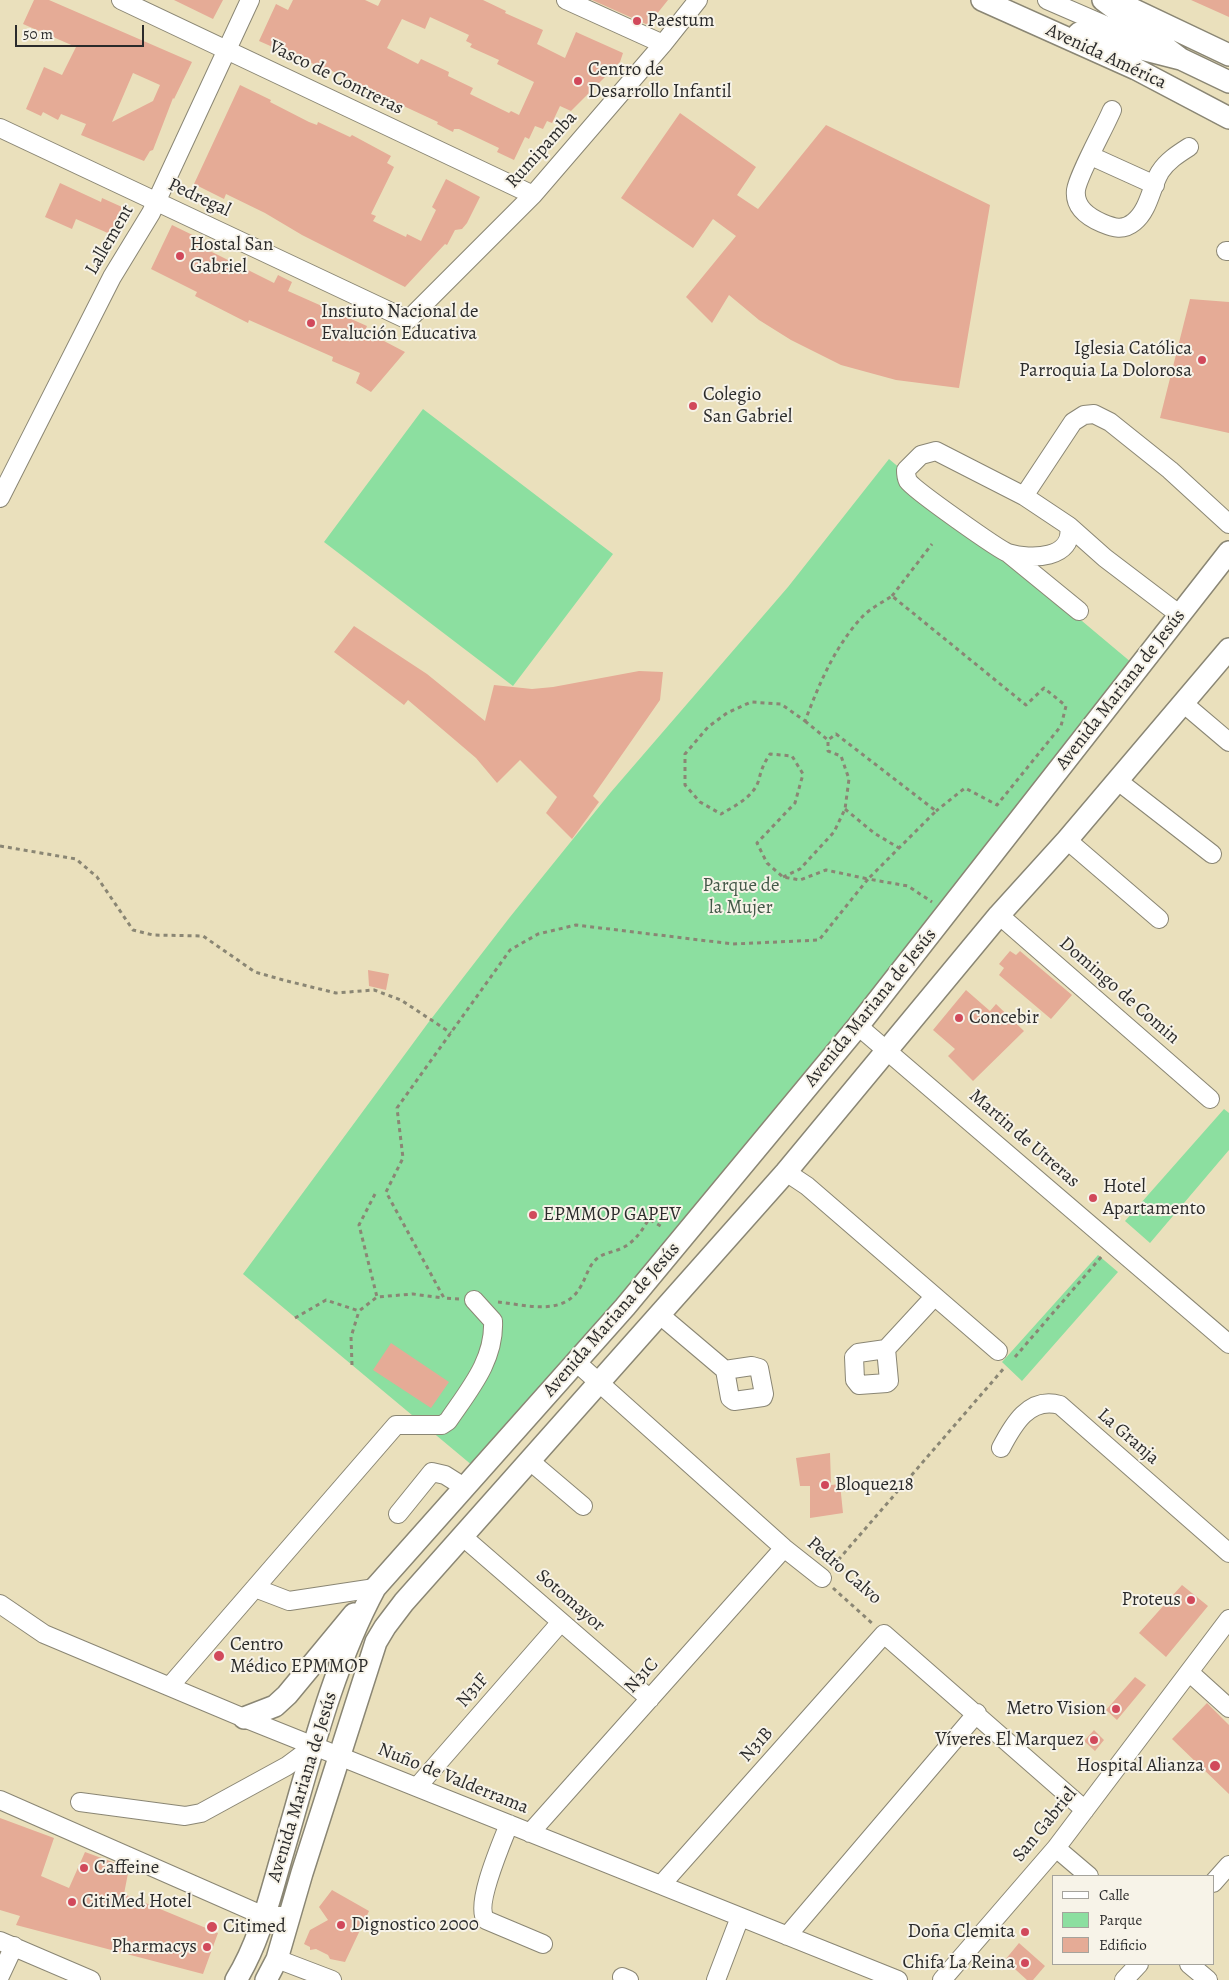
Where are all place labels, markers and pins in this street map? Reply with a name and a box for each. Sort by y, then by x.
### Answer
place label: Paestum [647,10,714,32]
marker: Paestum [631,15,643,27]
place label: Centro de Desarrollo Infantil [588,59,731,103]
marker: Centro de Desarrollo Infantil [572,75,584,87]
place label: Hostal San Gabriel [190,234,274,278]
marker: Hostal San Gabriel [174,250,186,262]
place label: Instiuto Nacional de Evalución Educativa [321,301,479,345]
marker: Instiuto Nacional de Evalución Educativa [305,317,317,329]
place label: Iglesia Católica Parroquia La Dolorosa [1019,338,1192,382]
marker: Iglesia Católica Parroquia La Dolorosa [1196,354,1208,366]
place label: Colegio San Gabriel [703,384,792,428]
marker: Colegio San Gabriel [687,400,699,412]
place label: Concebir [969,1007,1039,1029]
marker: Concebir [953,1012,965,1024]
place label: Hotel Apartamento [1103,1176,1205,1220]
marker: Hotel Apartamento [1087,1192,1099,1204]
place label: EPMMOP GAPEV [543,1204,681,1226]
marker: EPMMOP GAPEV [527,1209,539,1221]
place label: Bloque218 [835,1474,914,1496]
marker: Bloque218 [819,1479,831,1491]
place label: Proteus [1121,1589,1181,1611]
marker: Proteus [1185,1594,1197,1606]
place label: Centro Médico EPMMOP [230,1634,368,1678]
marker: Centro Médico EPMMOP [212,1649,226,1663]
place label: Metro Vision [1006,1698,1106,1720]
marker: Metro Vision [1110,1703,1122,1715]
place label: Víveres El Marquez [935,1729,1084,1751]
marker: Víveres El Marquez [1088,1734,1100,1746]
place label: Hospital Alianza [1076,1755,1204,1777]
marker: Hospital Alianza [1208,1759,1222,1773]
place label: Caffeine [94,1857,159,1879]
marker: Caffeine [78,1862,90,1874]
place label: CitiMed Hotel [82,1891,192,1913]
marker: CitiMed Hotel [66,1896,78,1908]
place label: Dignostico 2000 [351,1914,479,1936]
place label: Citimed [223,1916,286,1938]
marker: Dignostico 2000 [335,1919,347,1931]
marker: Citimed [205,1920,219,1934]
place label: Doña Clemita [908,1921,1015,1943]
marker: Doña Clemita [1019,1926,1031,1938]
place label: Pharmacys [111,1936,197,1958]
marker: Pharmacys [201,1941,213,1953]
place label: Chifa La Reina [902,1952,1015,1974]
marker: Chifa La Reina [1019,1957,1031,1969]

